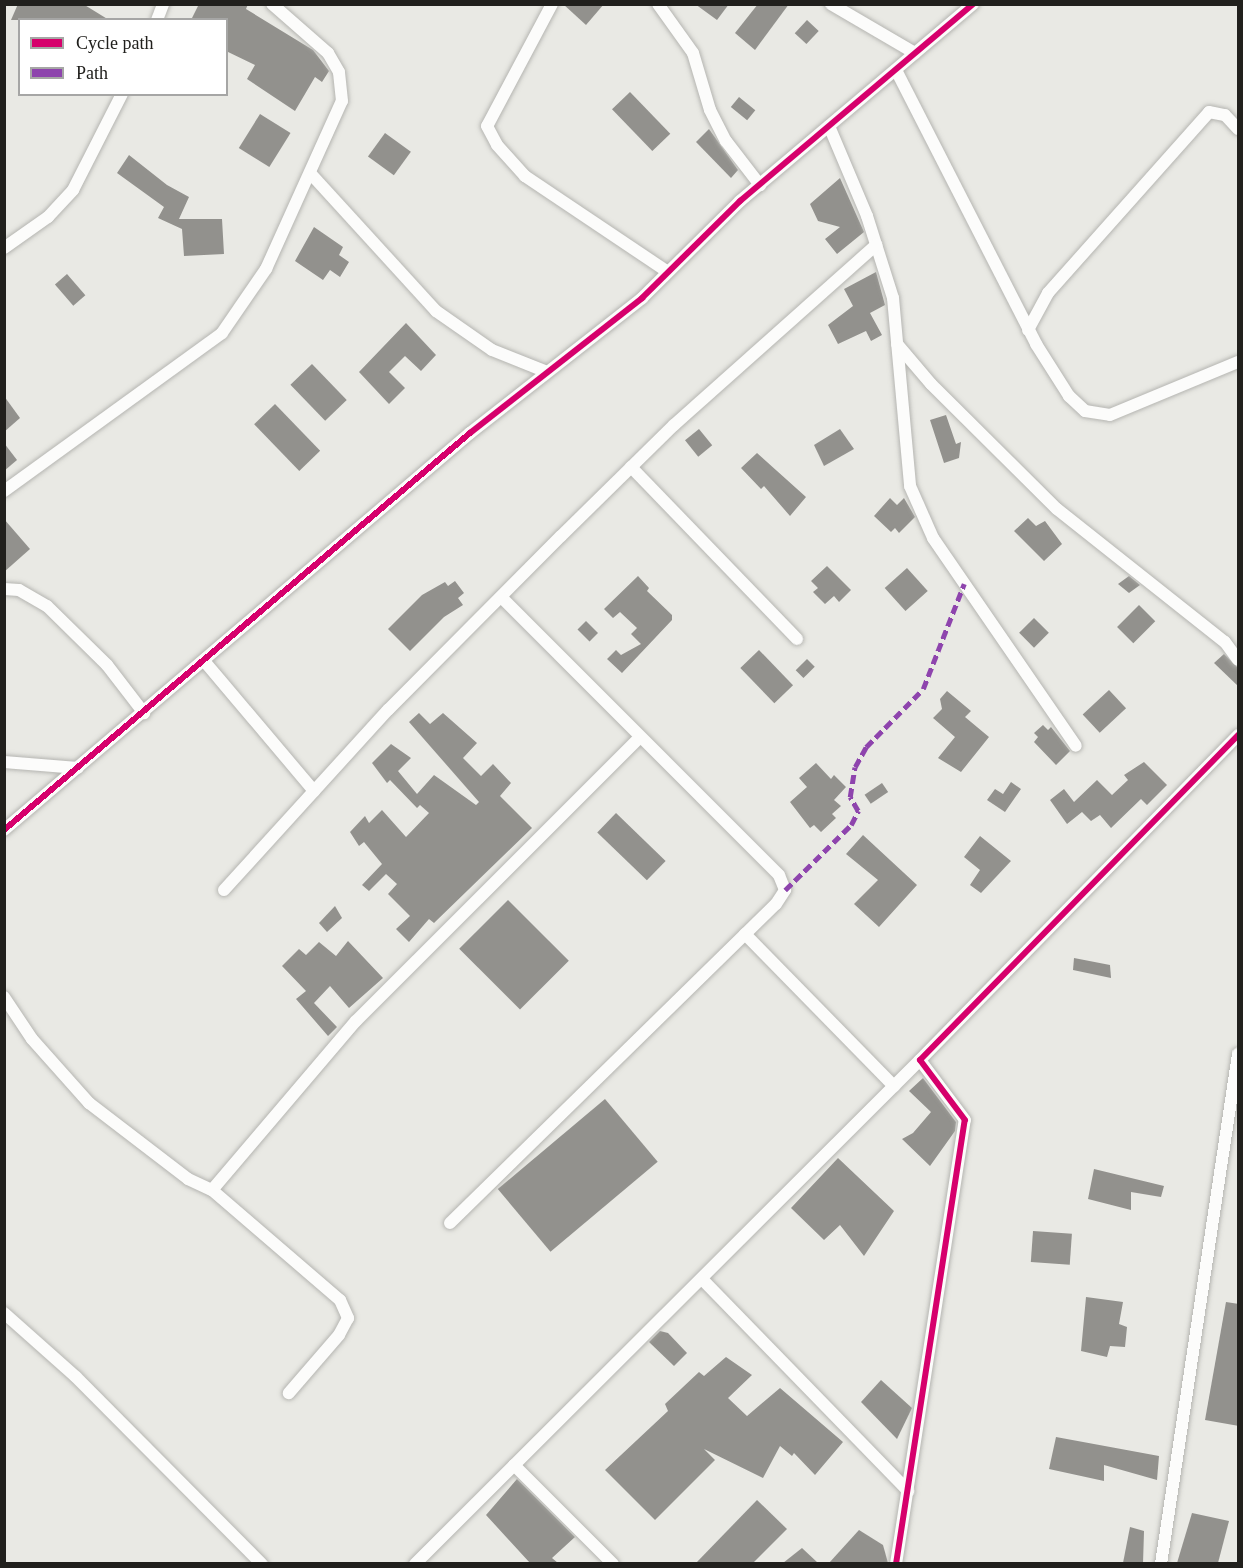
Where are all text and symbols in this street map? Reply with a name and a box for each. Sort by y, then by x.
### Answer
legend [18,18,228,96]
text: Cycle path [76,33,153,53]
text: Path [76,63,108,83]

